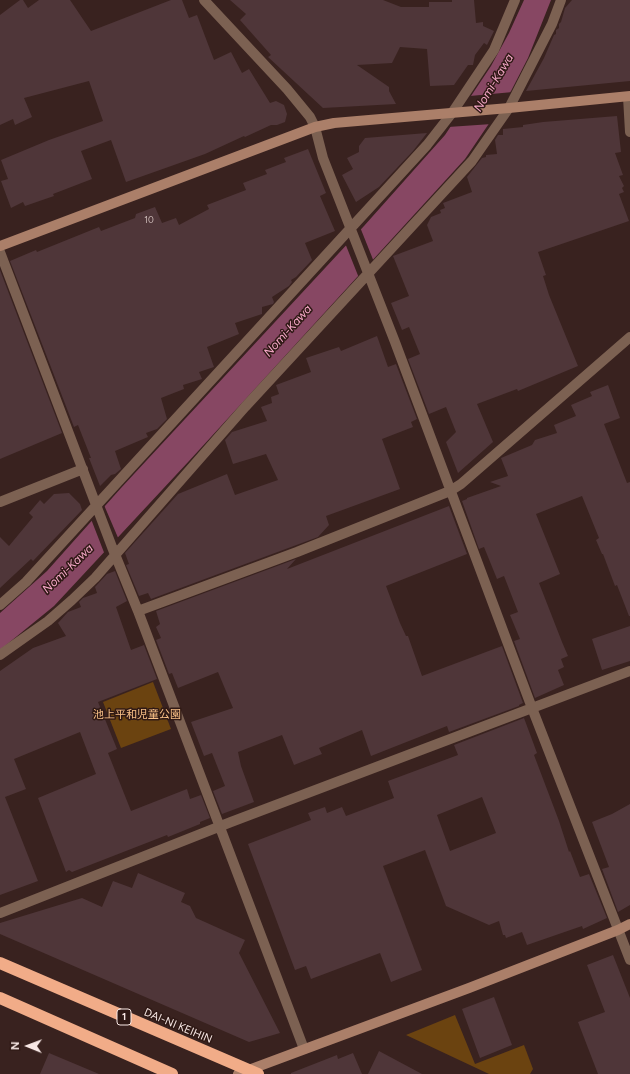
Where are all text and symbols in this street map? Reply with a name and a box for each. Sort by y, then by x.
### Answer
water label: Nomi-Kawa [471,51,517,115]
house number: 10 [144,215,154,225]
water label: Nomi-Kawa [261,302,315,360]
water label: Nomi-Kawa [40,541,96,597]
park label: 池上平和児童公園 [93,708,181,722]
street label: DAI-NI KEIHIN [142,1006,214,1046]
road number: 1 [117,1009,131,1025]
north arrow [8,1026,48,1066]
text: N [9,1041,22,1050]

